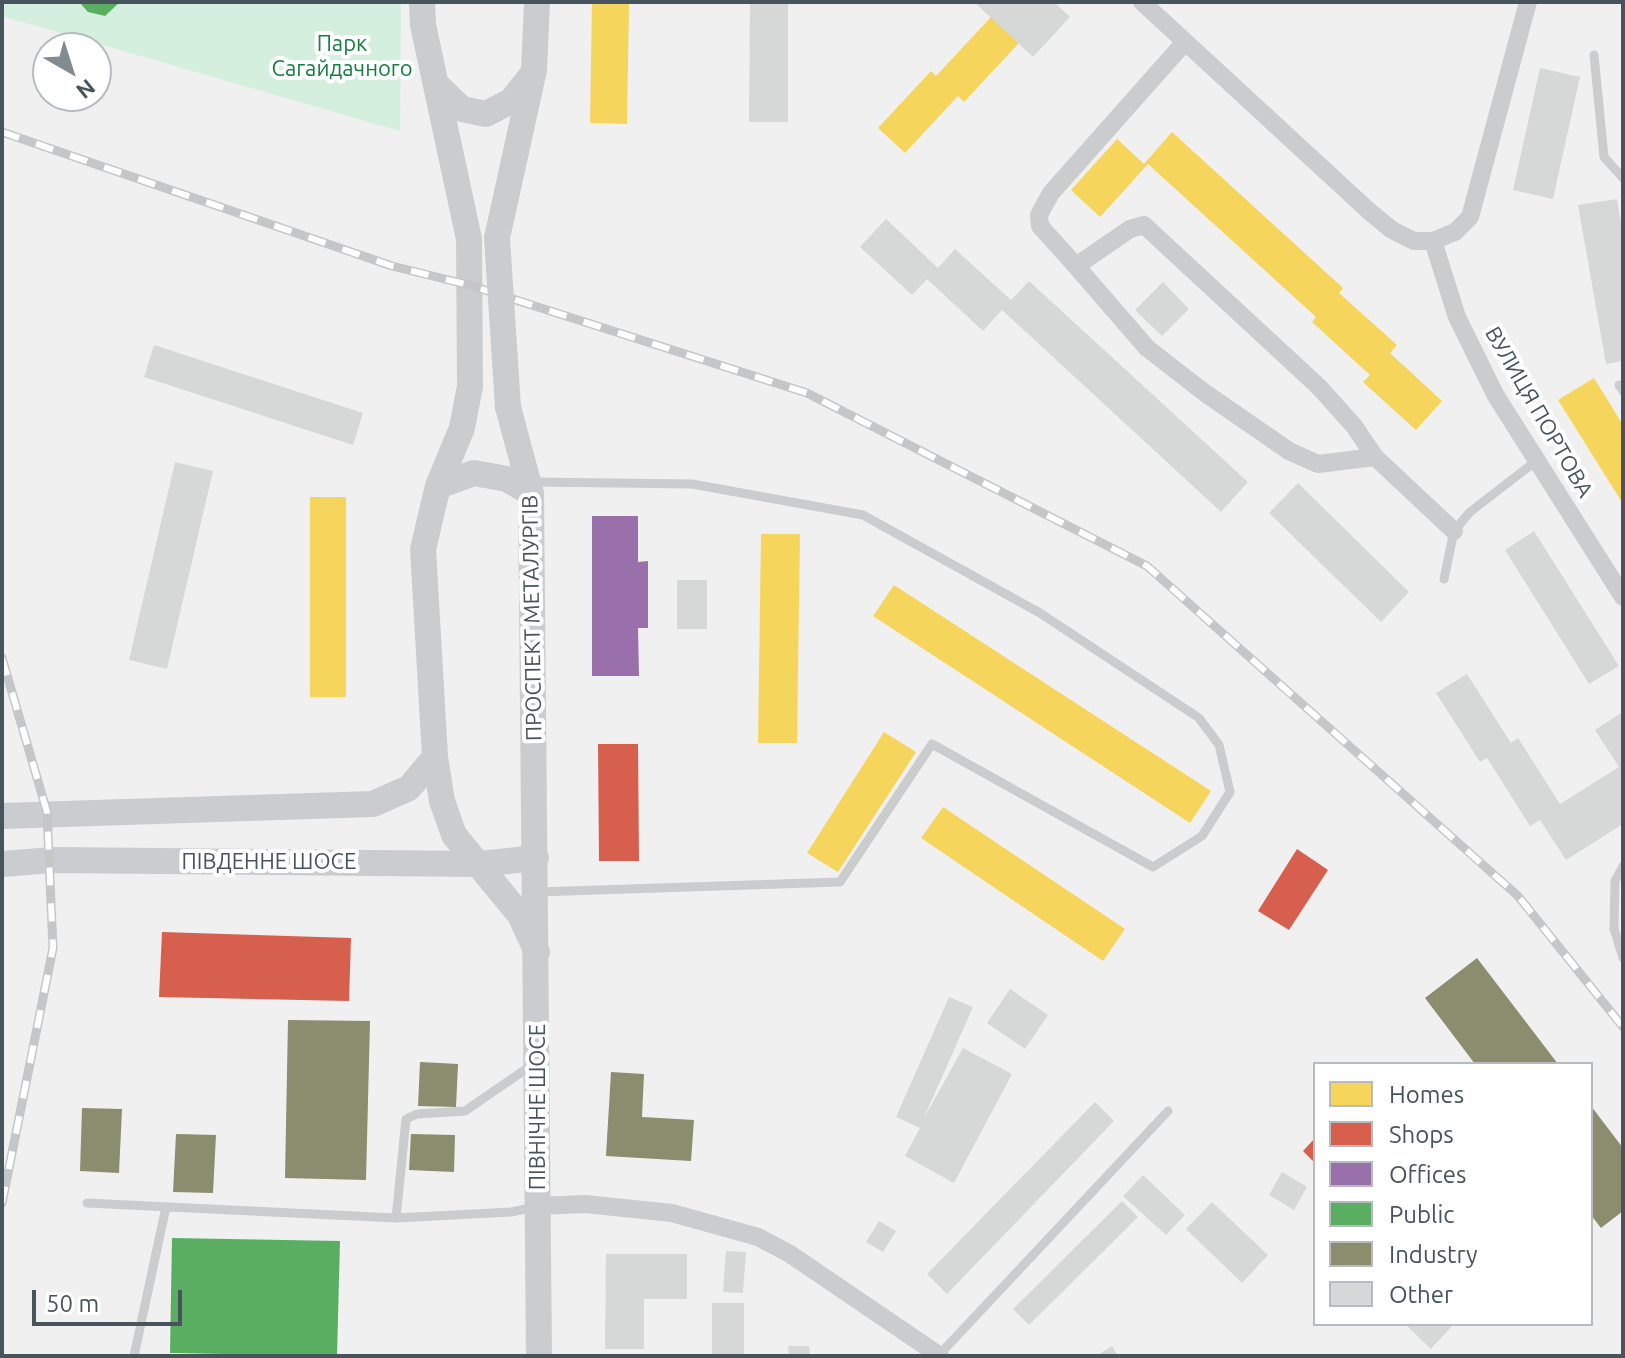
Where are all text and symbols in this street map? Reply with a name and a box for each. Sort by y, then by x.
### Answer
park label: Парк Сагайдачного [271,31,413,82]
north arrow [32,32,112,112]
text: N [72,75,100,104]
street label: ВУЛИЦЯ ПОРТОВА [1479,322,1599,502]
street label: ПРОСПЕКТ МЕТАЛУРГІВ [517,495,547,741]
street label: ПІВДЕННЕ ШОСЕ [182,849,356,875]
street label: ПІВНІЧНЕ ШОСЕ [525,1024,551,1190]
legend [1313,1062,1593,1326]
text: Homes [1389,1081,1464,1108]
text: Shops [1389,1121,1454,1148]
text: Offices [1389,1161,1467,1188]
text: Public [1389,1201,1454,1228]
text: Industry [1389,1241,1478,1268]
scale bar [36,1274,186,1324]
text: Other [1389,1281,1453,1308]
text: 50 m [46,1290,99,1317]

